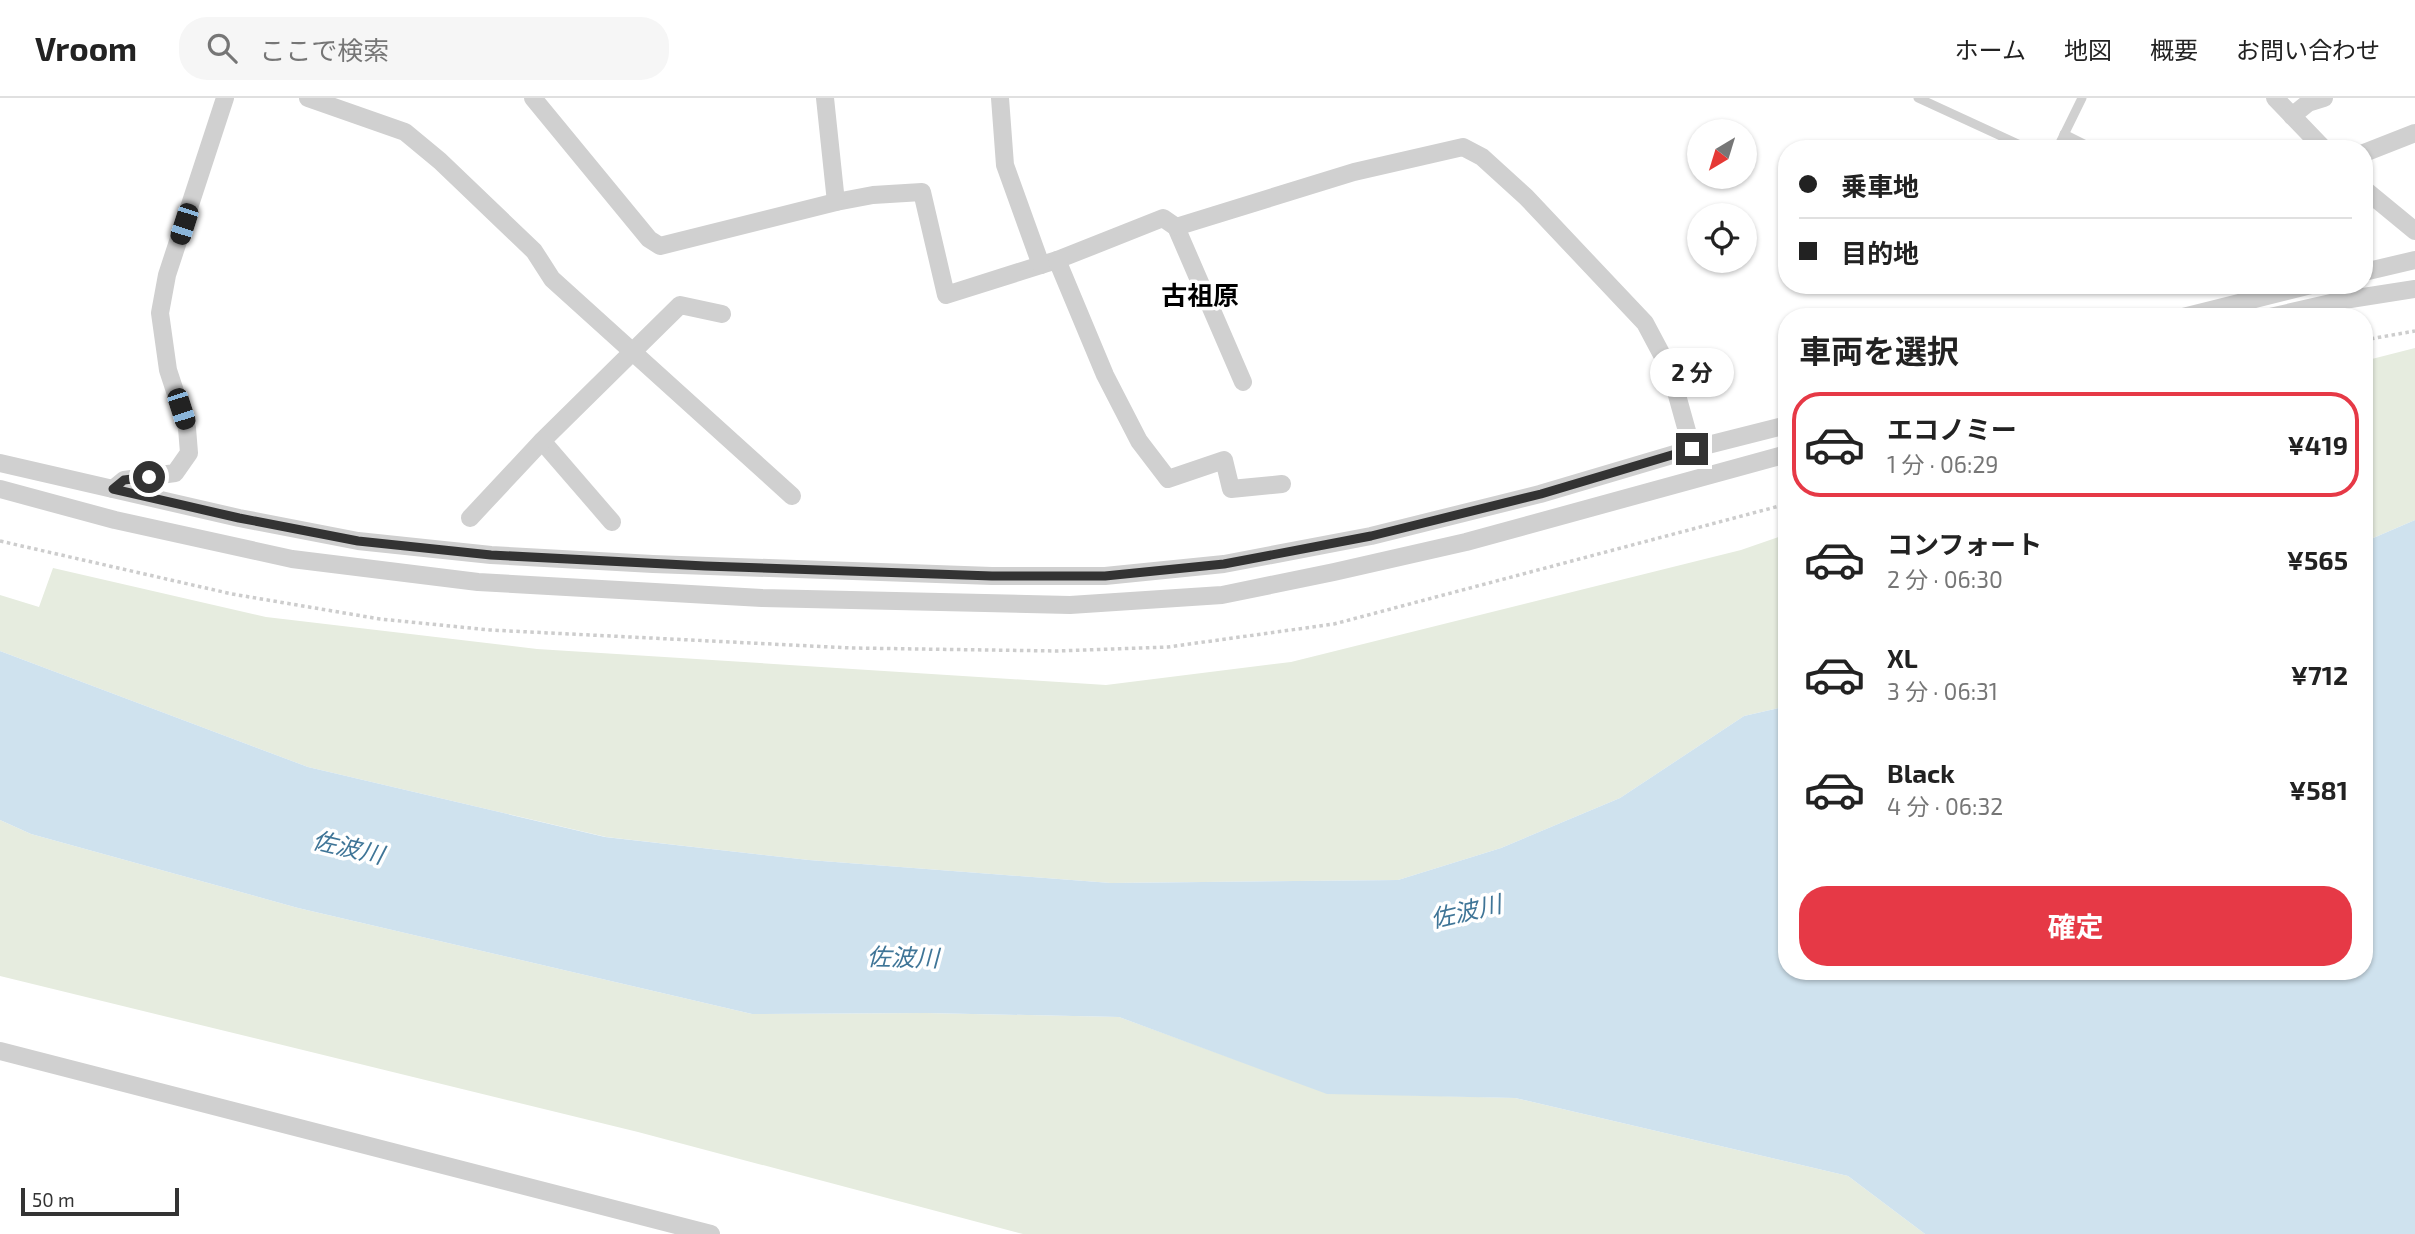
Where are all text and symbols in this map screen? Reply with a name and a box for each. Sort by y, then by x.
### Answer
search box [179,17,669,80]
text: Vroom [35,28,137,68]
icon: search [203,29,241,67]
text: ここで検索 [259,34,389,65]
text: ホーム [1955,35,2026,64]
text: 地図 [2064,35,2112,64]
text: 概要 [2150,35,2198,64]
text: お問い合わせ [2236,35,2380,64]
north arrow [1687,119,1757,189]
map controls [1687,119,1757,273]
text: 乗車地 [1841,170,1919,201]
car [168,201,201,247]
button: locate [1687,203,1757,273]
text: 目的地 [1841,237,1919,268]
district label: 古祖原 [1161,279,1239,310]
text: 車両を選択 [1799,331,1959,369]
callout: 2 分 [1650,348,1734,396]
text: 2 分 [1671,358,1713,386]
car [165,386,198,432]
icon: car [1803,413,1866,476]
text: エコノミー [1887,413,2017,444]
text: ¥419 [2288,429,2348,460]
route end [1676,433,1708,465]
text: 1 分 · 06:29 [1887,450,1999,478]
route start [133,461,165,493]
icon: car [1803,528,1866,591]
text: コンフォート [1887,528,2042,559]
text: ¥565 [2287,544,2348,575]
text: 2 分 · 06:30 [1887,565,2003,593]
text: XL [1887,642,1918,673]
icon: car [1803,643,1866,706]
text: ¥712 [2291,659,2348,690]
text: 3 分 · 06:31 [1887,677,1998,705]
text: Black [1887,757,1955,788]
icon: car [1803,758,1866,821]
text: ¥581 [2289,774,2348,805]
text: 4 分 · 06:32 [1887,792,2003,820]
water label: 佐波川 [310,824,390,869]
button: 確定 [1799,886,2352,966]
water label: 佐波川 [1427,888,1507,933]
water label: 佐波川 [867,941,942,972]
scale bar [21,1185,178,1217]
text: 50 m [32,1188,75,1211]

